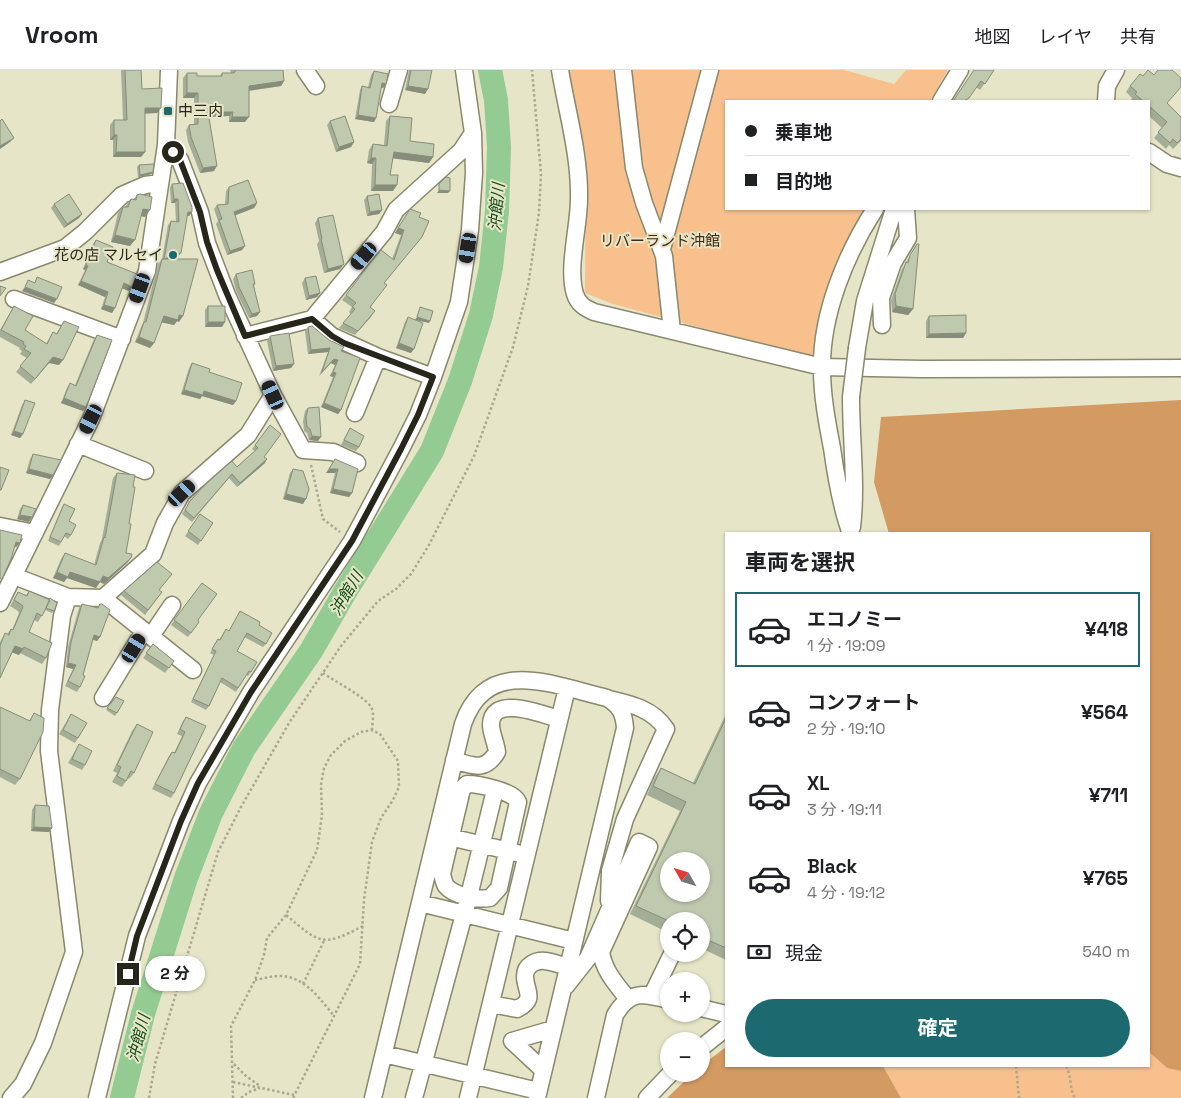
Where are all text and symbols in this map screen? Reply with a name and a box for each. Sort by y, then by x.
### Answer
text: Vroom [25,19,99,50]
text: 地図 [975,25,1011,48]
text: レイヤ [1039,25,1092,48]
text: 共有 [1120,25,1156,48]
place label: 中三内 [178,101,223,120]
marker: 中三内 [162,105,174,117]
text: 乗車地 [775,120,832,145]
route start [162,141,184,163]
text: 目的地 [775,169,832,194]
water label: 沖館川 [484,180,509,232]
park label: リバーランド沖館 [600,231,720,250]
car [458,232,477,264]
car [348,240,379,272]
place label: 花の店 マルセイ [54,245,163,264]
marker: 花の店 マルセイ [167,249,179,261]
car [127,271,152,305]
car [260,378,285,412]
car [77,402,104,436]
car [165,477,198,509]
text: 車両を選択 [745,548,855,576]
water label: 沖館川 [325,566,369,619]
icon: car [747,607,792,652]
text: エコノミー [807,607,902,632]
text: ¥418 [1085,617,1128,642]
car [119,631,148,665]
text: 1 分 · 19:09 [807,635,886,656]
icon: car [747,690,792,735]
text: コンフォート [807,690,920,715]
text: ¥564 [1081,700,1128,725]
text: 2 分 · 19:10 [807,718,885,739]
text: XL [807,771,830,796]
icon: car [747,773,792,818]
text: ¥711 [1089,783,1128,808]
text: 3 分 · 19:11 [807,799,882,820]
north arrow [660,852,710,902]
map controls [660,852,710,1082]
text: Black [807,854,857,879]
icon: car [747,856,792,901]
text: ¥765 [1083,866,1128,891]
text: 4 分 · 19:12 [807,882,885,903]
button: locate [660,912,710,962]
icon: cash [745,938,773,966]
text: 現金 [785,941,823,966]
text: 540 m [1082,941,1130,962]
callout: 2 分 [146,956,206,992]
route end [117,963,139,985]
text: 2 分 [160,963,190,984]
button: + [660,972,710,1022]
button: 確定 [745,999,1130,1057]
water label: 沖館川 [122,1010,155,1064]
button: − [660,1032,710,1082]

